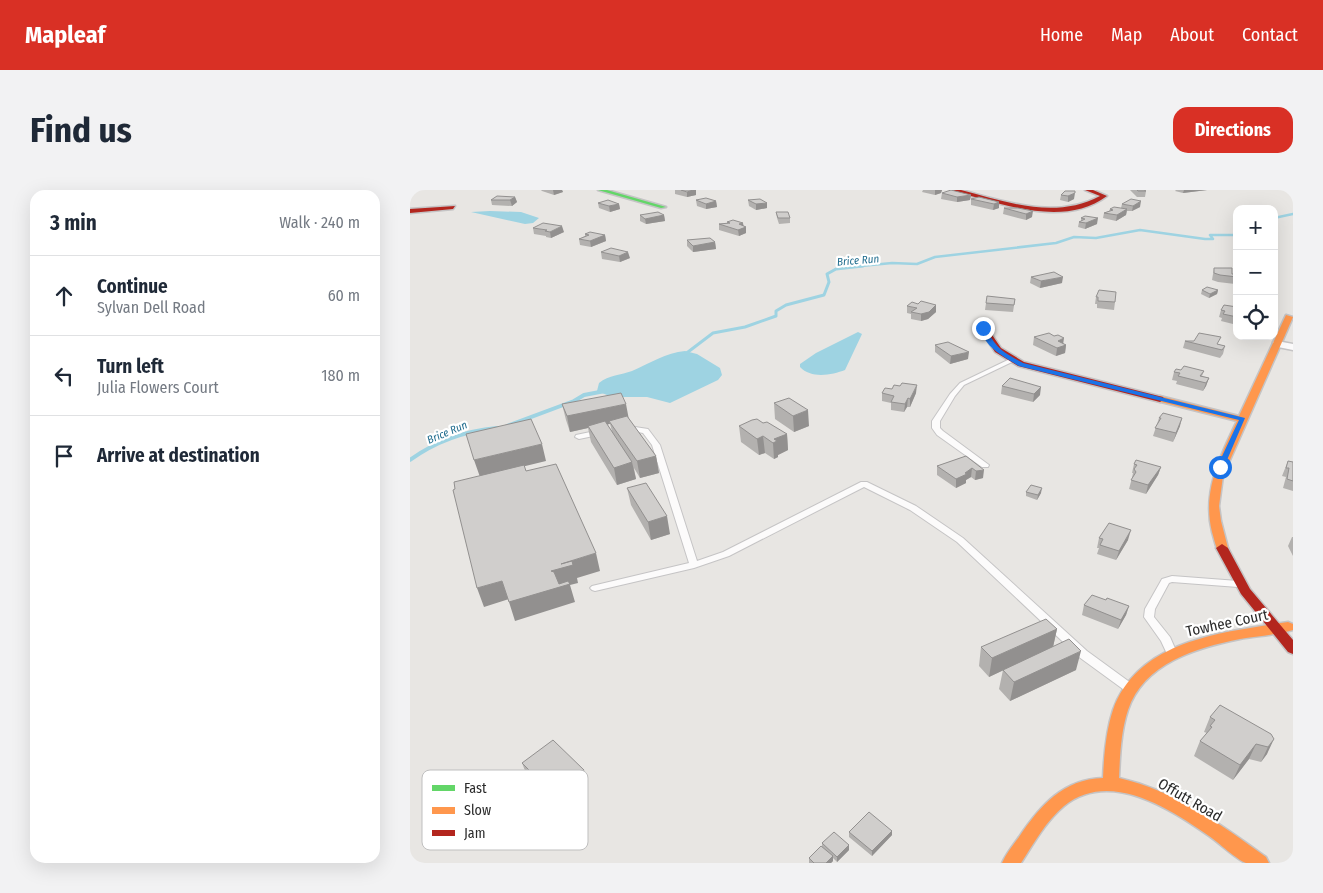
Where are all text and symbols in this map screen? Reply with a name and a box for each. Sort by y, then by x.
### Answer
text: Mapleaf [25,21,105,49]
text: Home [1040,24,1083,46]
text: Map [1111,24,1142,46]
text: About [1170,24,1214,46]
text: Contact [1242,24,1298,46]
button: Directions [1173,107,1293,153]
text: Find us [30,109,132,151]
map controls [1233,205,1278,340]
button: + [1233,205,1278,250]
text: 3 min [50,210,97,236]
text: Walk · 240 m [279,213,360,232]
button: − [1233,250,1278,295]
water label: Brice Run [836,252,880,269]
text: Continue [97,275,168,298]
icon: ahead [50,282,78,310]
text: 60 m [328,286,360,305]
button: locate [1233,295,1278,340]
text: Sylvan Dell Road [97,298,205,317]
route end [972,317,995,340]
text: Turn left [97,355,164,378]
icon: left [50,362,78,390]
text: 180 m [321,366,360,385]
text: Julia Flowers Court [97,378,219,397]
water label: Brice Run [425,418,469,447]
icon: arrive [50,442,78,470]
text: Arrive at destination [97,444,260,467]
route start [1209,456,1232,479]
street label: Towhee Court [1184,606,1270,640]
legend [422,770,588,850]
street label: Offutt Road [1155,774,1225,826]
text: Fast [464,780,487,797]
text: Slow [464,802,491,819]
text: Jam [464,825,485,842]

